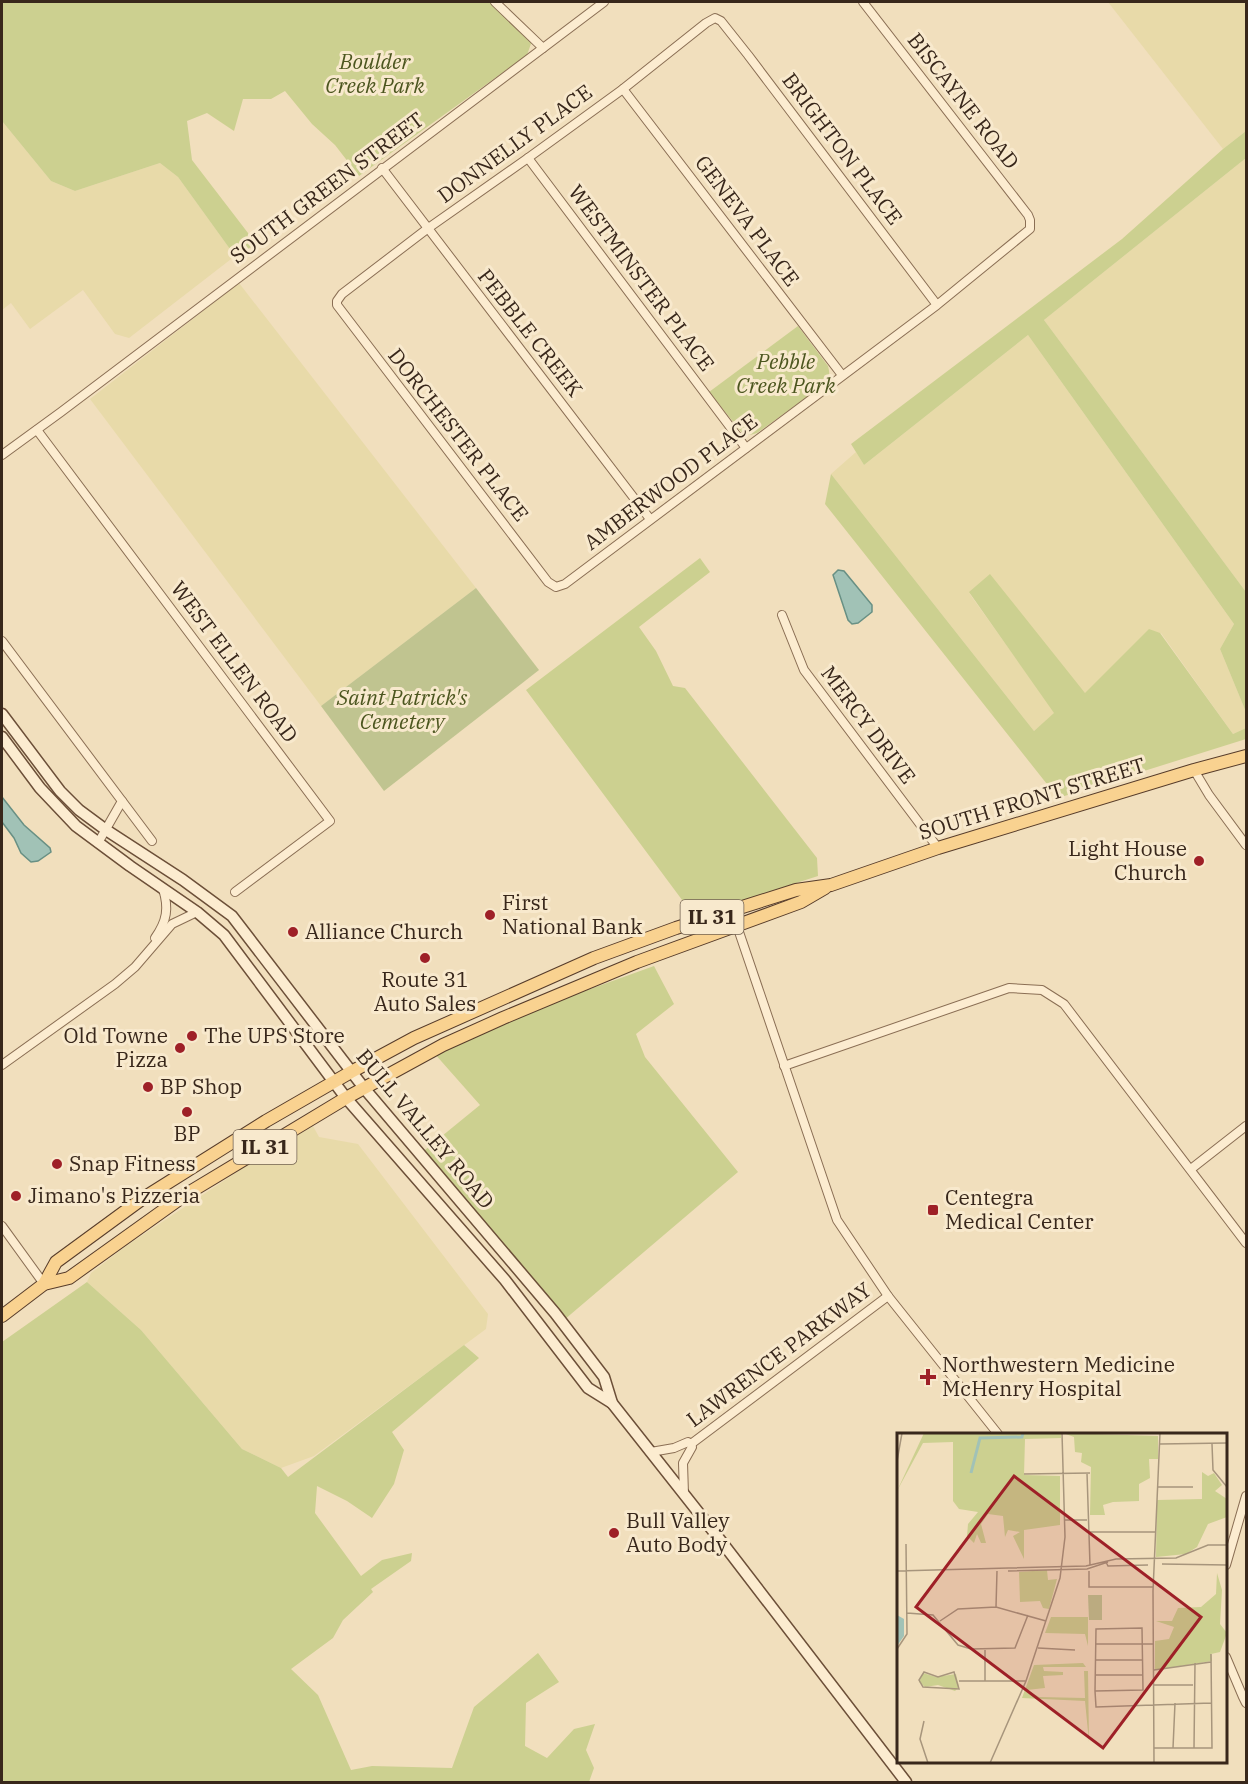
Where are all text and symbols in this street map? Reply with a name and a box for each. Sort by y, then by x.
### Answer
street label: BISCAYNE ROAD [902,26,1026,174]
park label: Boulder Creek Park [325,47,426,99]
street label: BRIGHTON PLACE [776,67,909,230]
street label: DONNELLY PLACE [432,78,597,209]
street label: SOUTH GREEN STREET [224,105,429,269]
street label: GENEVA PLACE [689,149,806,292]
street label: WESTMINSTER PLACE [562,179,721,376]
street label: PEBBLE CREEK [472,263,590,402]
street label: DORCHESTER PLACE [382,342,535,527]
park label: Pebble Creek Park [736,347,837,399]
street label: AMBERWOOD PLACE [578,407,763,556]
street label: WEST ELLEN ROAD [165,575,305,748]
street label: MERCY DRIVE [815,660,922,789]
park label: Saint Patrick's Cemetery [336,683,468,735]
street label: SOUTH FRONT STREET [915,750,1148,846]
place label: Light House Church [1068,834,1187,886]
marker: Light House Church [1192,854,1206,868]
place label: First National Bank [502,888,643,940]
road number: IL 31 [680,900,744,934]
marker: First National Bank [483,908,497,922]
place label: Alliance Church [305,917,463,945]
marker: Alliance Church [286,925,300,939]
marker: Route 31 Auto Sales [418,951,432,965]
place label: Route 31 Auto Sales [374,965,476,1017]
place label: Old Towne Pizza [64,1021,168,1073]
place label: The UPS Store [204,1021,345,1049]
marker: The UPS Store [185,1029,199,1043]
marker: Old Towne Pizza [173,1041,187,1055]
street label: BULL VALLEY ROAD [351,1043,501,1214]
place label: BP Shop [160,1072,242,1100]
marker: BP Shop [141,1080,155,1094]
marker: BP [180,1105,194,1119]
place label: BP [173,1119,201,1147]
road number: IL 31 [234,1130,296,1164]
place label: Snap Fitness [69,1149,196,1177]
marker: Snap Fitness [50,1157,64,1171]
place label: Jimano's Pizzeria [28,1181,200,1209]
place label: Centegra Medical Center [945,1183,1094,1235]
marker: Jimano's Pizzeria [9,1189,23,1203]
marker: Centegra Medical Center [926,1203,940,1217]
street label: LAWRENCE PARKWAY [680,1276,876,1433]
place label: Northwestern Medicine McHenry Hospital [942,1350,1175,1402]
marker: Northwestern Medicine McHenry Hospital [919,1368,937,1386]
inset map [897,1433,1227,1763]
place label: Bull Valley Auto Body [626,1506,730,1558]
marker: Bull Valley Auto Body [607,1526,621,1540]

